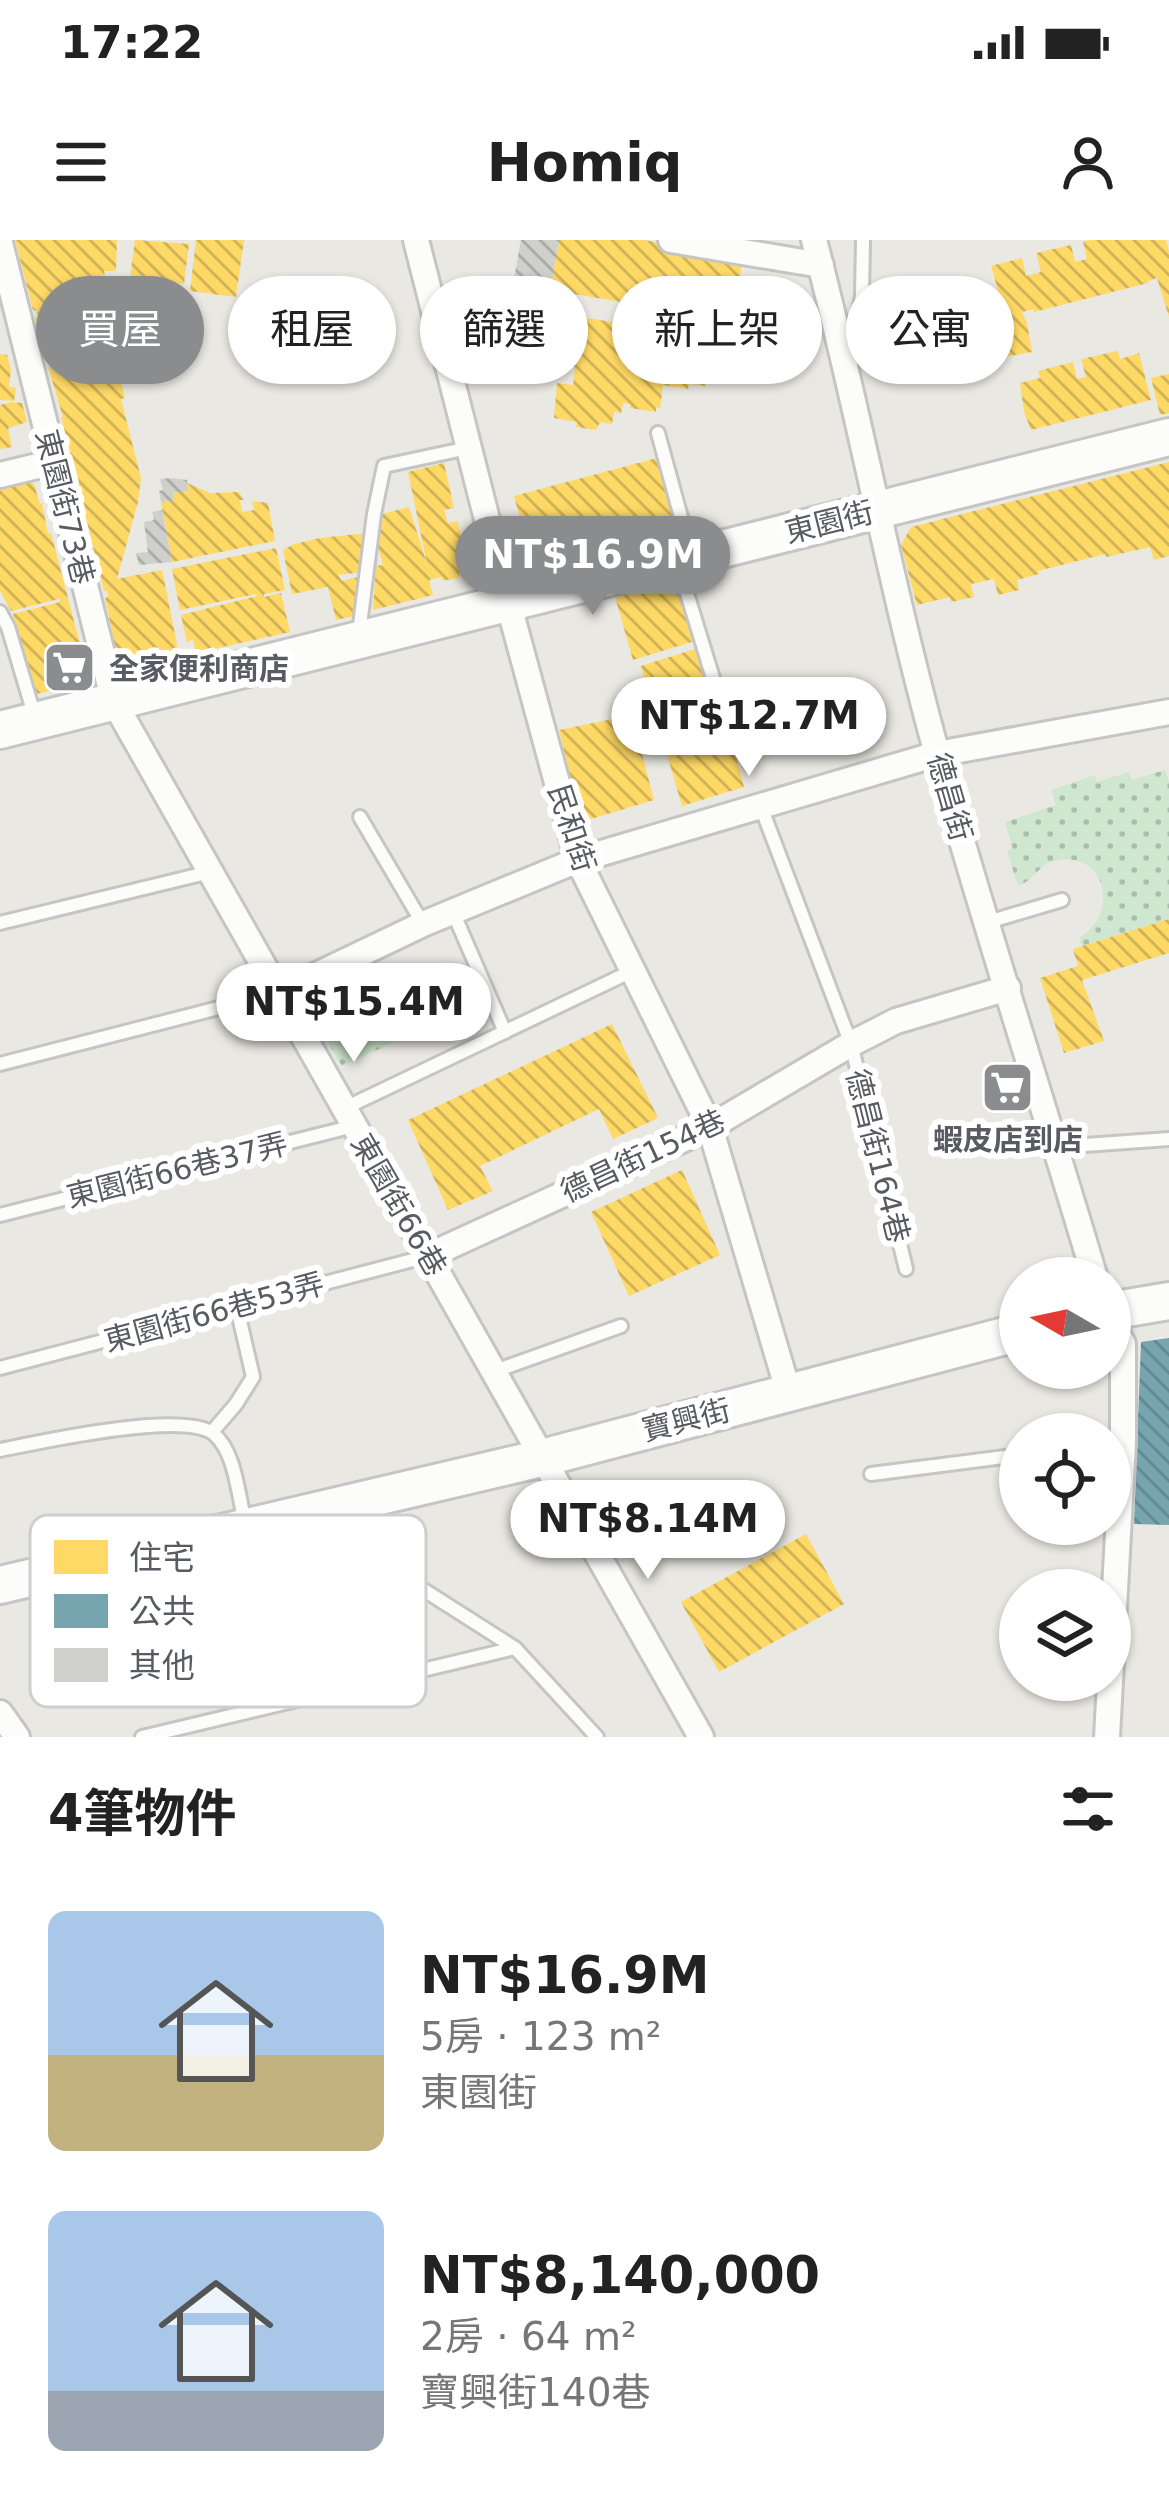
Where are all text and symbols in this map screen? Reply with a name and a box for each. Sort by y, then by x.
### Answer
text: 17:22 [60,16,203,69]
icon: menu [48,129,114,195]
icon: person [1055,129,1121,195]
text: Homiq [487,131,682,194]
chip: 買屋 [36,276,204,384]
chip: 租屋 [228,276,396,384]
chip: 篩選 [420,276,588,384]
chip: 新上架 [612,276,822,384]
chip: 公寓 [846,276,1014,384]
street label: 東園街73巷 [29,426,101,588]
street label: 東園街 [781,494,877,550]
pin: NT$16.9M [469,516,717,618]
text: NT$16.9M [482,532,704,577]
supermarket icon: 全家便利商店 [42,640,98,696]
place label: 全家便利商店 [109,651,289,686]
pin: NT$12.7M [625,677,873,779]
text: NT$12.7M [638,693,860,738]
street label: 德昌街 [921,749,979,845]
street label: 民和街 [541,780,603,876]
pin: NT$15.4M [230,963,478,1065]
text: NT$15.4M [243,979,465,1024]
supermarket icon: 蝦皮店到店 [980,1059,1036,1115]
street label: 德昌街164巷 [840,1066,916,1246]
street label: 德昌街154巷 [555,1103,731,1209]
place label: 蝦皮店到店 [933,1122,1083,1157]
street label: 東園街66巷37弄 [63,1126,291,1214]
street label: 東園街66巷 [344,1128,454,1282]
north arrow [999,1257,1131,1389]
map controls [999,1257,1131,1701]
street label: 東園街66巷53弄 [100,1266,328,1358]
street label: 寶興街 [638,1392,734,1448]
button: locate [999,1413,1131,1545]
pin: NT$8.14M [524,1480,772,1582]
text: NT$8.14M [537,1496,759,1541]
legend [30,1515,426,1707]
text: 住宅 [129,1538,195,1577]
button: layers [999,1569,1131,1701]
text: 公共 [129,1592,195,1631]
text: 其他 [129,1646,195,1685]
icon: filters [1055,1776,1121,1842]
text: 4筆物件 [48,1784,237,1843]
text: NT$16.9M [420,1946,710,2005]
icon: home [144,1959,288,2103]
text: 5房 · 123 m² [420,2014,661,2059]
text: 東園街 [420,2070,537,2115]
text: NT$8,140,000 [420,2246,820,2305]
icon: home [144,2259,288,2403]
text: 2房 · 64 m² [420,2314,637,2359]
text: 寶興街140巷 [420,2370,650,2415]

